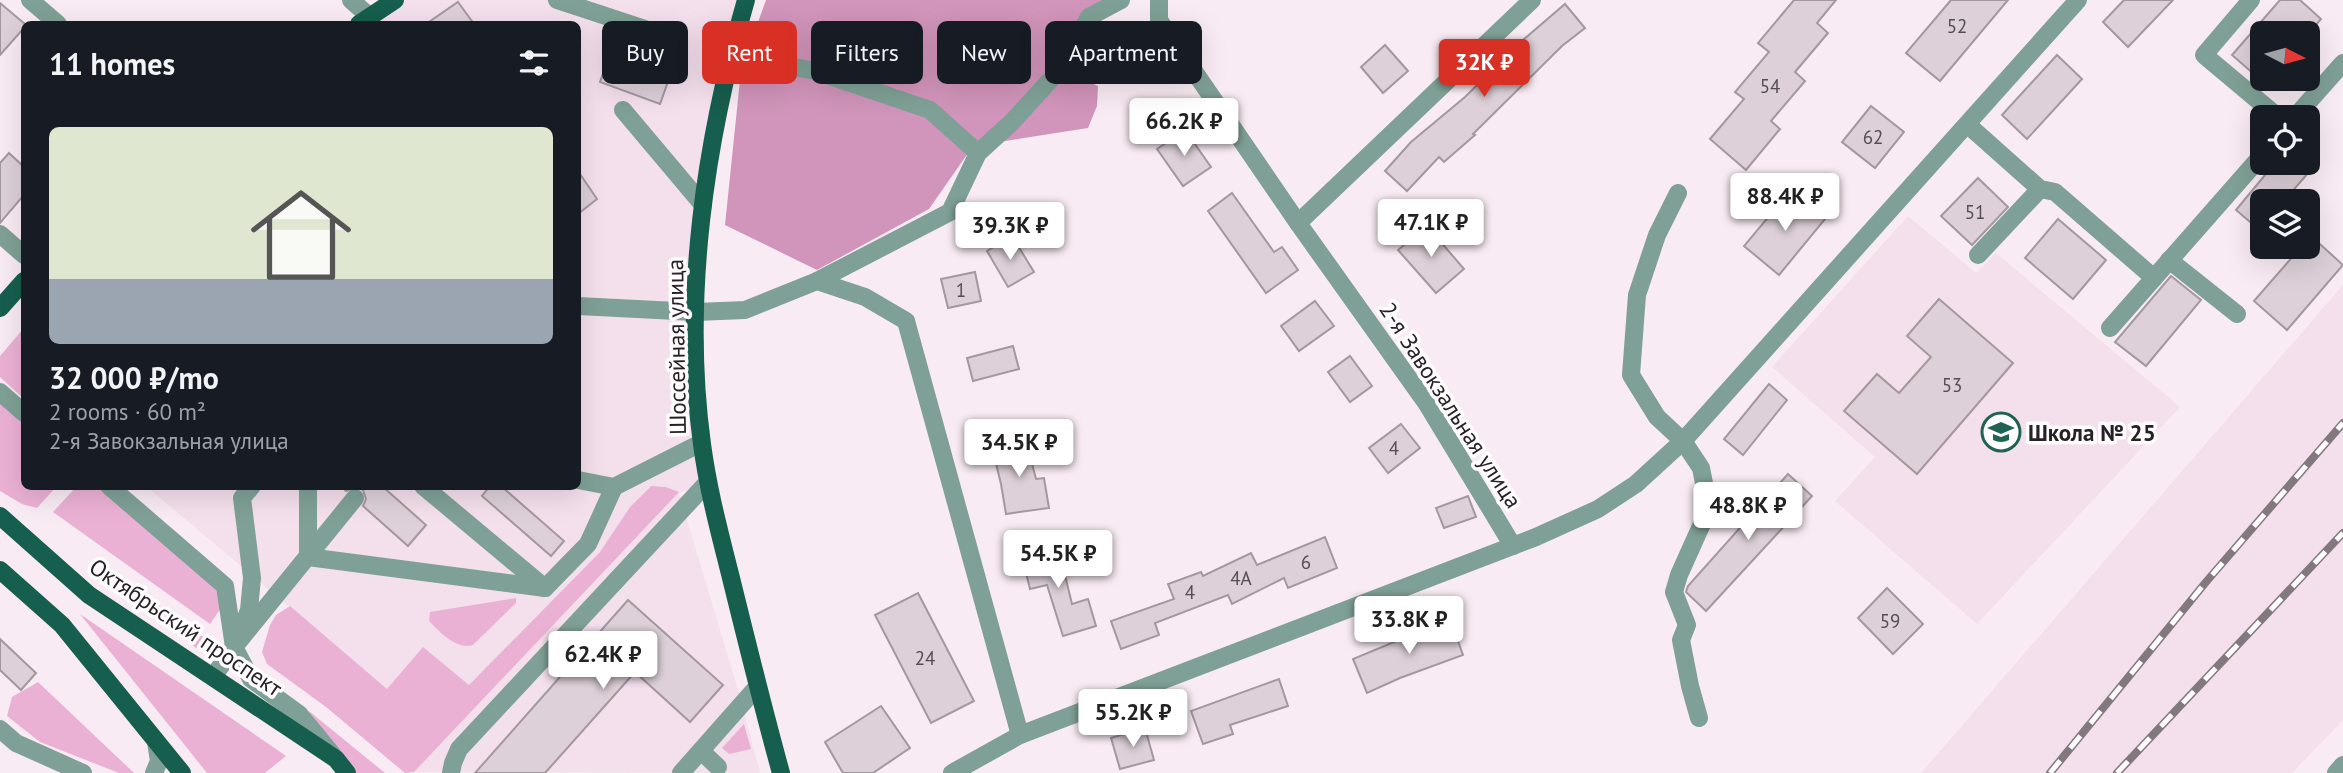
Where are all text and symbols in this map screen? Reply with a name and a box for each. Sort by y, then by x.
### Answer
house number: 52 [1947,14,1967,38]
chip: Buy [602,21,688,84]
chip: Rent [702,21,797,84]
chip: Filters [811,21,923,84]
chip: New [937,21,1031,84]
chip: Apartment [1045,21,1202,84]
north arrow [2250,21,2320,91]
map controls [2250,21,2320,259]
pin: 32K ₽ [1435,40,1533,99]
text: 11 homes [49,44,175,83]
icon: filters [515,44,553,82]
text: 32K ₽ [1455,47,1513,76]
house number: 54 [1760,74,1780,98]
pin: 66.2K ₽ [1119,99,1249,158]
button: locate [2250,105,2320,175]
text: 66.2K ₽ [1145,106,1223,135]
house number: 62 [1863,125,1883,149]
icon: home [238,172,364,298]
pin: 88.4K ₽ [1720,174,1850,233]
text: 88.4K ₽ [1746,181,1824,210]
button: layers [2250,189,2320,259]
pin: 47.1K ₽ [1366,200,1496,259]
house number: 51 [1965,200,1985,224]
pin: 39.3K ₽ [945,202,1075,262]
text: 47.1K ₽ [1394,207,1468,236]
text: 39.3K ₽ [971,210,1049,239]
street label: Шоссейная улица [660,259,692,435]
house number: 1 [956,278,966,302]
street label: 2-я Завокзальная улица [1374,297,1528,513]
text: 32 000 ₽/mo [49,358,219,397]
house number: 53 [1942,373,1962,397]
text: 2 rooms · 60 m² [49,397,206,426]
school or university icon: Школа № 25 [1980,411,2022,453]
place label: Школа № 25 [2028,418,2156,447]
pin: 34.5K ₽ [954,420,1084,479]
text: 2-я Завокзальная улица [49,426,289,455]
text: 34.5K ₽ [980,427,1058,456]
house number: 4 [1389,436,1399,460]
pin: 48.8K ₽ [1683,482,1813,542]
text: 48.8K ₽ [1709,490,1787,519]
pin: 54.5K ₽ [993,530,1123,590]
text: 54.5K ₽ [1019,538,1097,567]
house number: 6 [1301,550,1311,574]
street label: Октябрьский проспект [84,552,289,703]
house number: 4А [1230,566,1252,590]
house number: 4 [1185,580,1195,604]
pin: 33.8K ₽ [1344,596,1474,656]
text: 33.8K ₽ [1370,604,1448,633]
house number: 59 [1880,609,1900,633]
pin: 62.4K ₽ [538,632,668,691]
text: 62.4K ₽ [564,639,642,668]
house number: 24 [915,646,935,670]
pin: 55.2K ₽ [1068,690,1198,749]
text: 55.2K ₽ [1094,697,1172,726]

